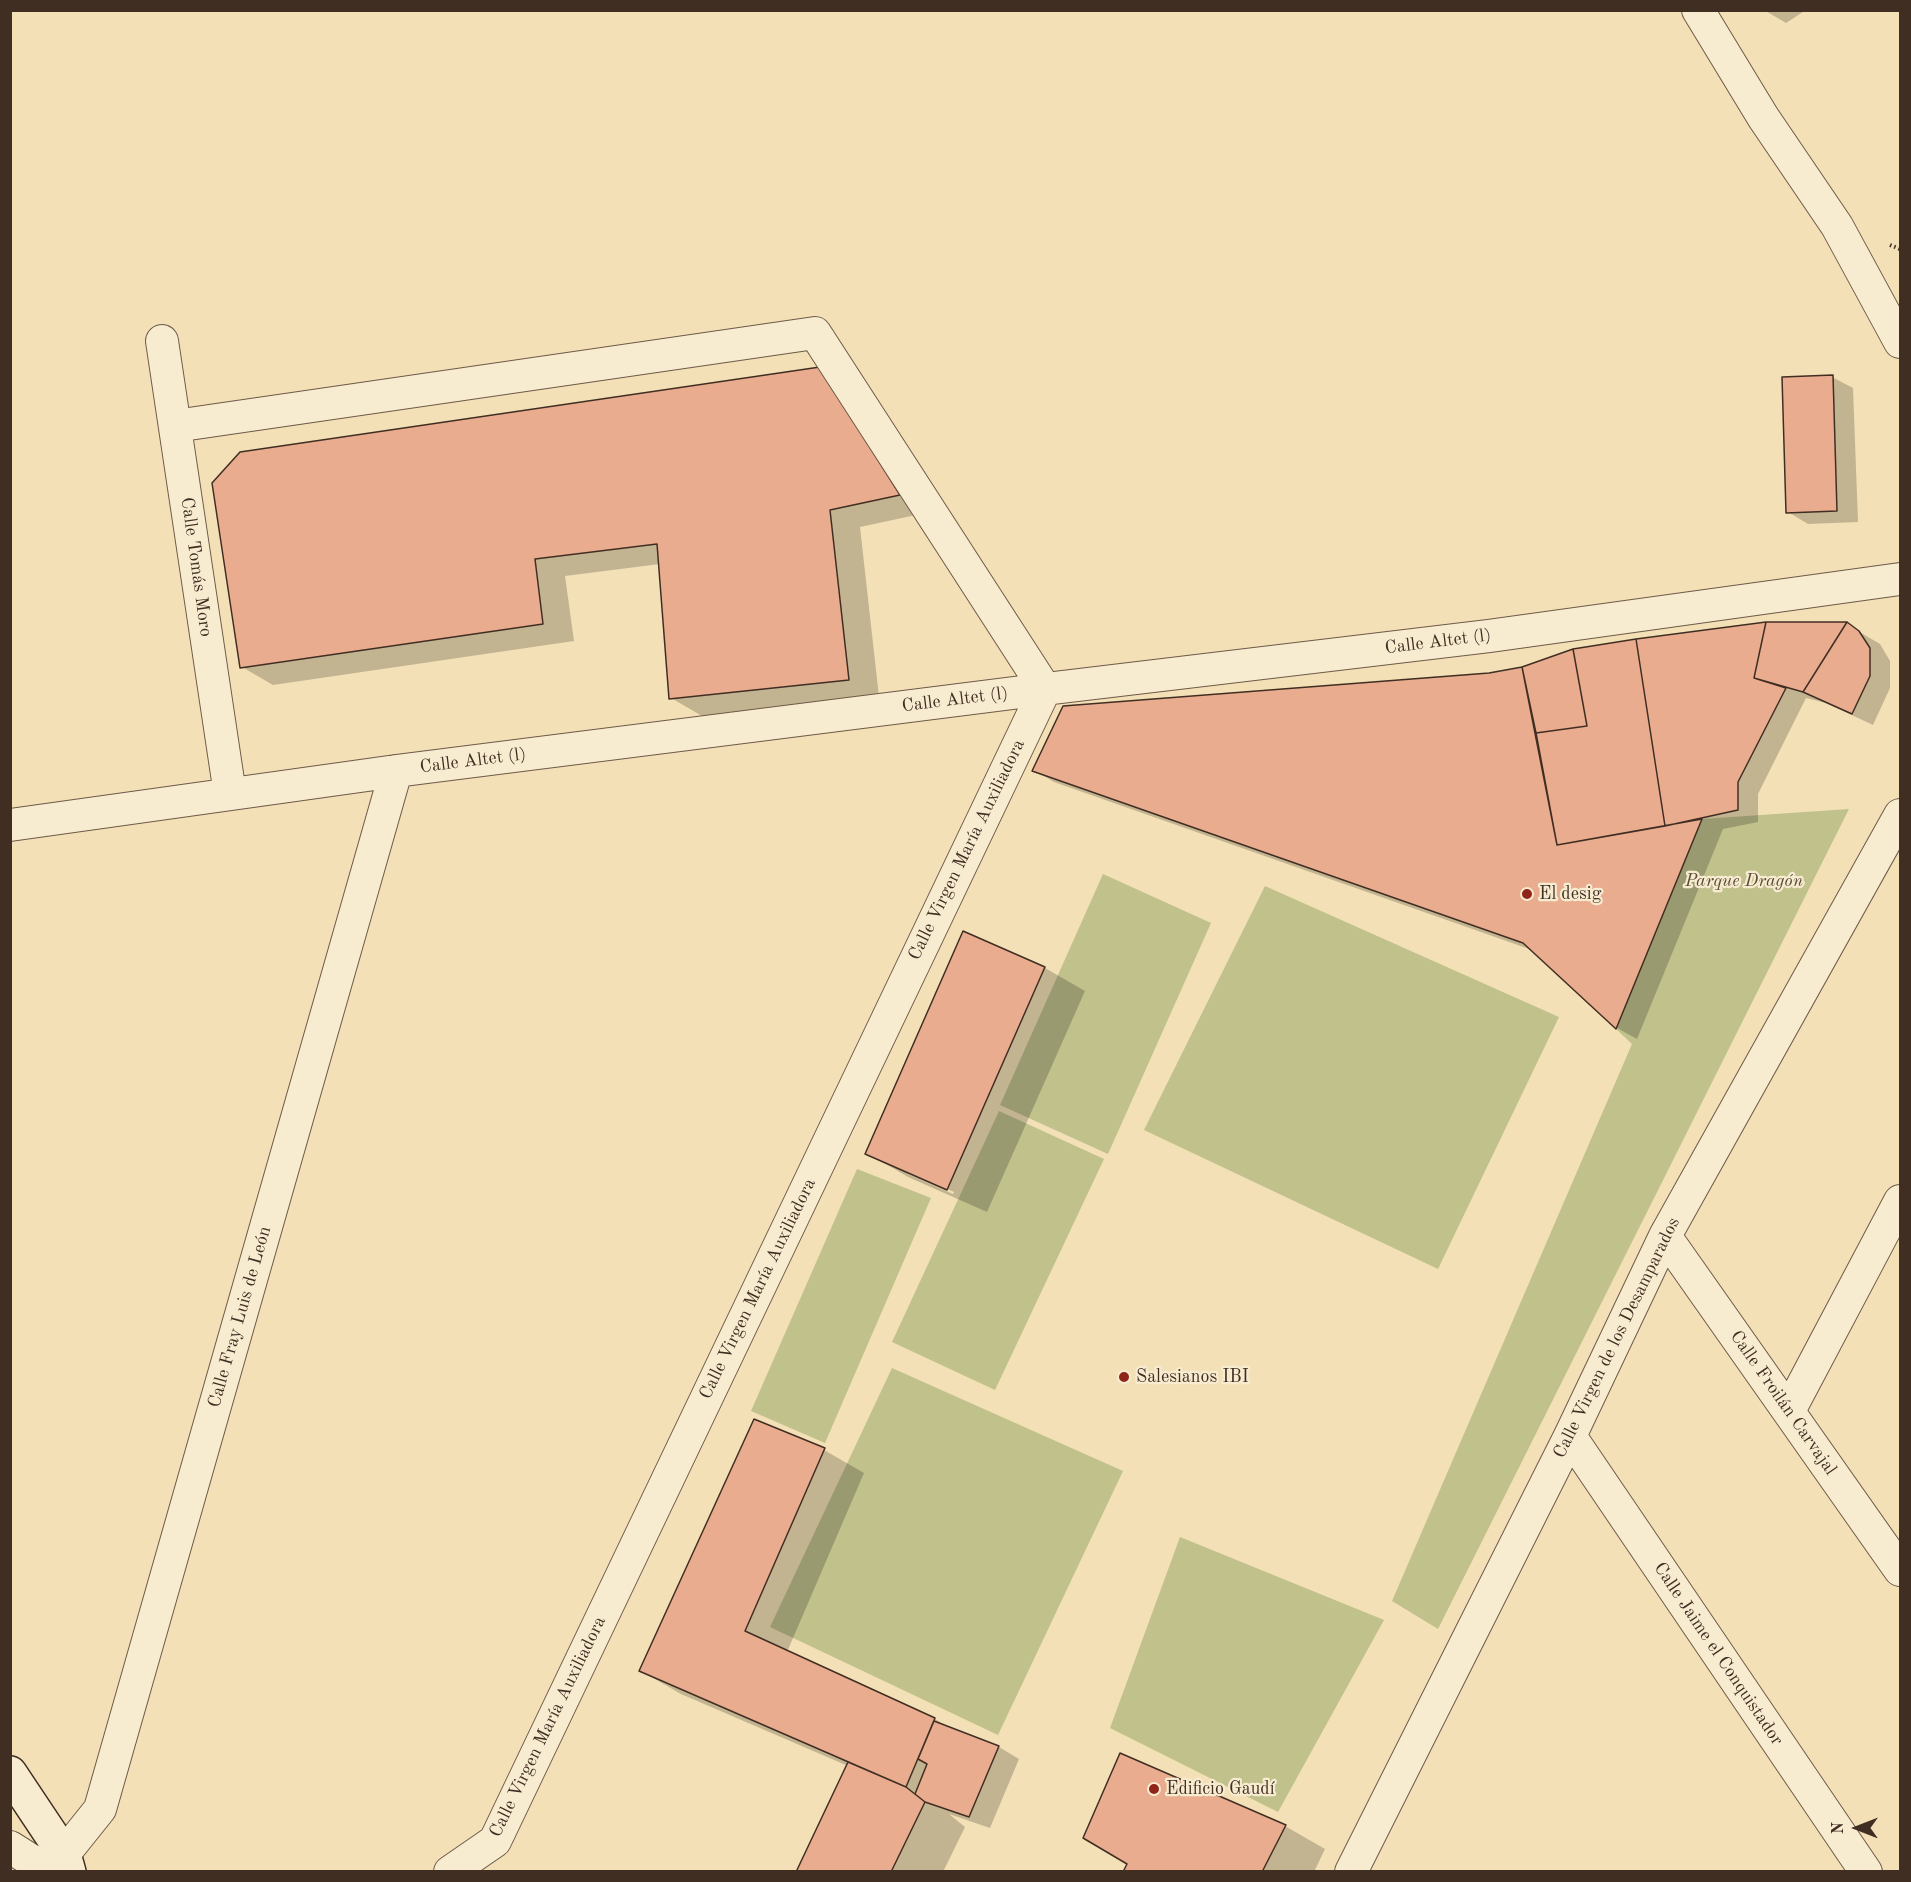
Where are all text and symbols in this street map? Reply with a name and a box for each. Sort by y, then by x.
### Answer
street label: Calle Tomás Moro [176,496,216,638]
street label: Calle Altet (l) [1384,625,1492,659]
street label: Calle Altet (l) [901,683,1009,717]
street label: Calle Virgen María Auxiliadora [904,736,1030,964]
street label: Calle Altet (l) [419,744,527,778]
park label: Parque Dragón [1685,870,1803,892]
place label: El desig [1539,883,1601,905]
marker: El desig [1520,887,1534,901]
street label: Calle Virgen María Auxiliadora [695,1175,821,1403]
street label: Calle Virgen de los Desamparados [1549,1214,1685,1462]
street label: Calle Fray Luis de León [204,1224,276,1410]
street label: Calle Froilán Carvajal [1725,1327,1841,1479]
place label: Salesianos IBI [1136,1366,1249,1388]
marker: Salesianos IBI [1117,1370,1131,1384]
street label: Calle Jaime el Conquistador [1649,1558,1787,1750]
street label: Calle Virgen María Auxiliadora [485,1613,611,1841]
place label: Edificio Gaudí [1166,1778,1275,1800]
marker: Edificio Gaudí [1147,1782,1161,1796]
north arrow [1827,1798,1887,1858]
text: N [1831,1822,1847,1834]

